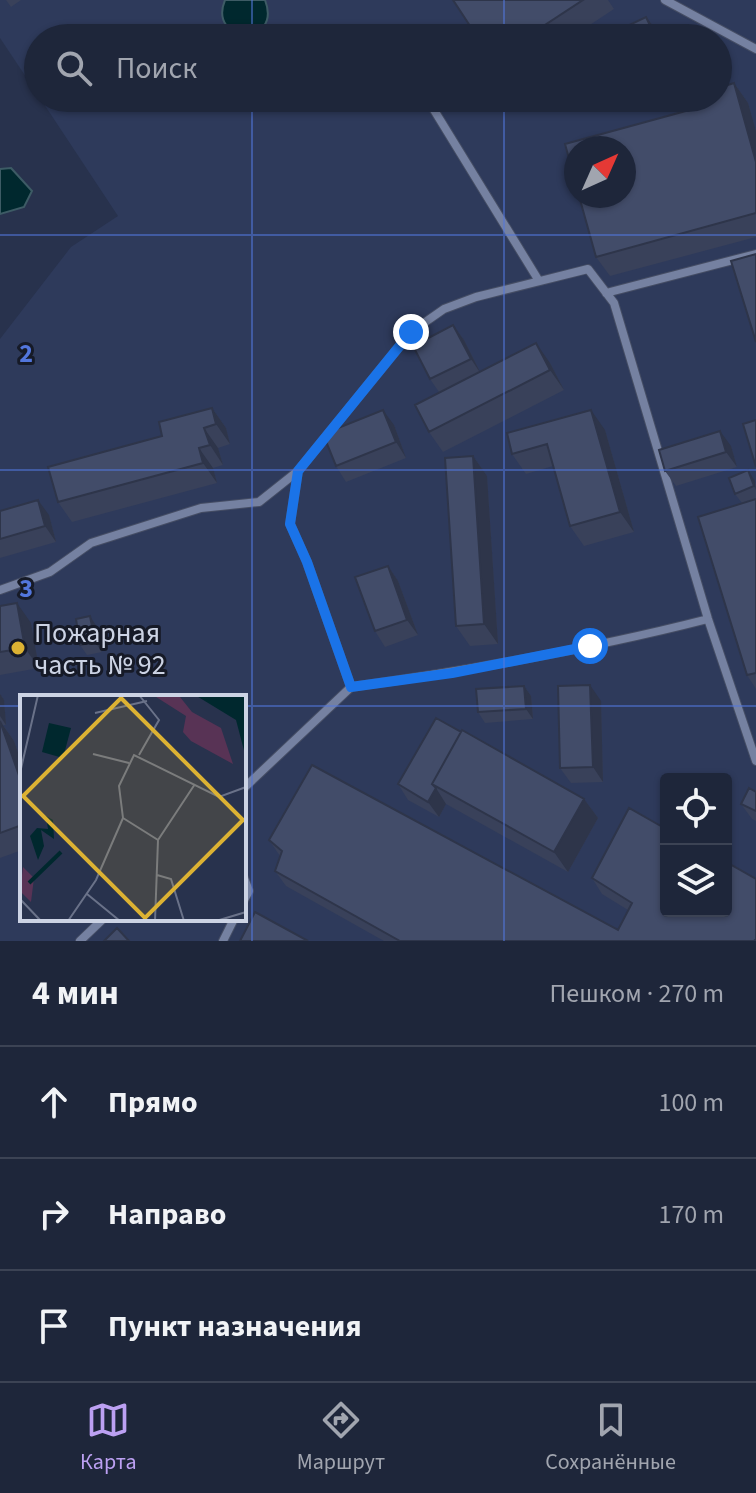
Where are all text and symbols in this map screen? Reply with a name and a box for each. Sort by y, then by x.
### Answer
search box [24,24,732,112]
icon: search [52,46,96,90]
text: Поиск [116,47,197,90]
north arrow [564,136,636,208]
route end [393,314,429,350]
text: 2 [19,335,33,372]
text: 3 [19,570,33,607]
place label: Пожарная часть № 92 [34,613,166,685]
route start [572,628,608,664]
marker: Пожарная часть № 92 [9,639,27,657]
inset map [20,695,246,921]
map controls [660,773,732,917]
button: locate [660,773,732,845]
button: layers [660,845,732,917]
text: 4 мин [32,969,119,1018]
text: Пешком · 270 m [549,975,724,1012]
icon: ahead [32,1080,76,1124]
text: Прямо [108,1081,198,1124]
text: 100 m [658,1084,724,1121]
icon: right [32,1192,76,1236]
text: Направо [108,1193,226,1236]
text: 170 m [658,1196,724,1233]
icon: arrive [32,1304,76,1348]
text: Пункт назначения [108,1305,362,1348]
tab: Карта [80,1398,137,1478]
tab: Маршрут [297,1398,385,1478]
tab: Сохранённые [545,1398,676,1478]

